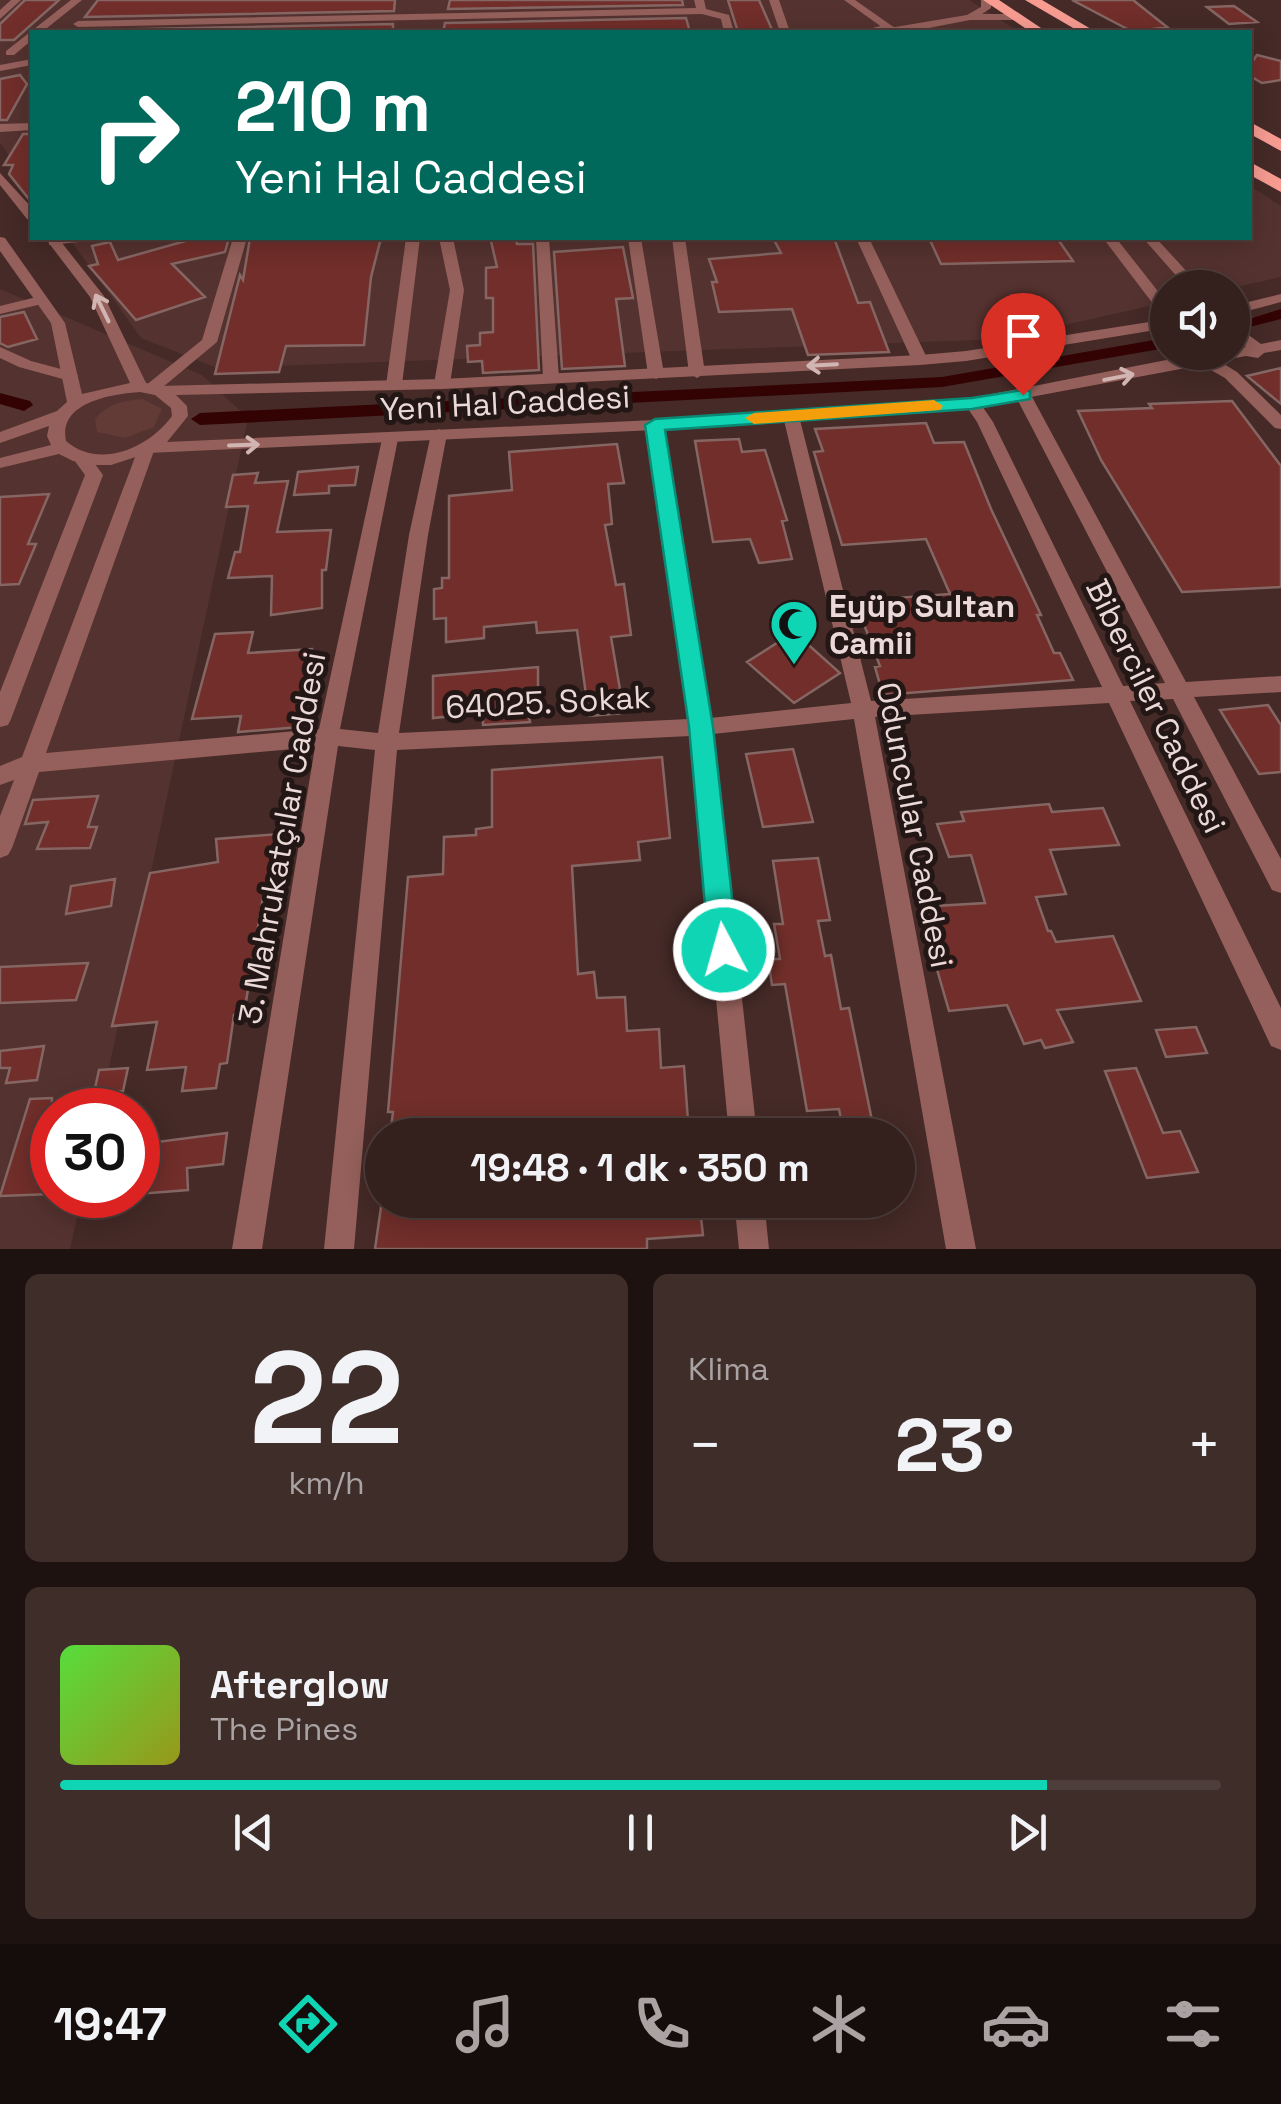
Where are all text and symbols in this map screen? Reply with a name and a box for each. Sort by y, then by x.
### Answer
text: 210 m [235,62,431,151]
icon: right [70,70,200,200]
text: Yeni Hal Caddesi [235,149,587,206]
map controls [1150,270,1250,370]
button: sound [1150,270,1250,370]
pin [981,293,1066,396]
one-way arrow [92,294,111,323]
icon: arrive [996,308,1051,363]
one-way arrow [807,356,839,375]
one-way arrow [1102,367,1135,386]
street label: Yeni Hal Caddesi [379,376,631,430]
one-way arrow [227,435,259,454]
street label: Biberciler Caddesi [1077,573,1235,839]
place label: Eyüp Sultan Camii [829,586,1015,663]
mosque icon: Eyüp Sultan Camii [768,598,820,666]
street label: 3. Mahrukatçılar Caddesi [230,649,334,1027]
street label: 64025. Sokak [444,677,652,727]
street label: Oduncular Caddesi [868,679,962,971]
position arrow [672,898,776,1002]
speed limit sign: 30 [30,1088,160,1218]
text: 19:48 · 1 dk · 350 m [470,1144,810,1192]
text: 22 [249,1315,404,1481]
text: Klima [688,1349,769,1389]
text: 23° [895,1397,1014,1493]
text: − [688,1410,722,1480]
text: + [1187,1410,1221,1480]
text: km/h [288,1463,365,1503]
text: Afterglow [210,1661,390,1709]
text: The Pines [210,1709,358,1749]
icon: previous [226,1805,281,1860]
icon: pause [613,1805,668,1860]
icon: next [1000,1805,1055,1860]
icon: directions [273,1989,343,2059]
icon: music [450,1989,520,2059]
icon: phone [627,1989,697,2059]
icon: climate [804,1989,874,2059]
icon: car [981,1989,1051,2059]
icon: filters [1158,1989,1228,2059]
text: 19:47 [53,1996,167,2053]

